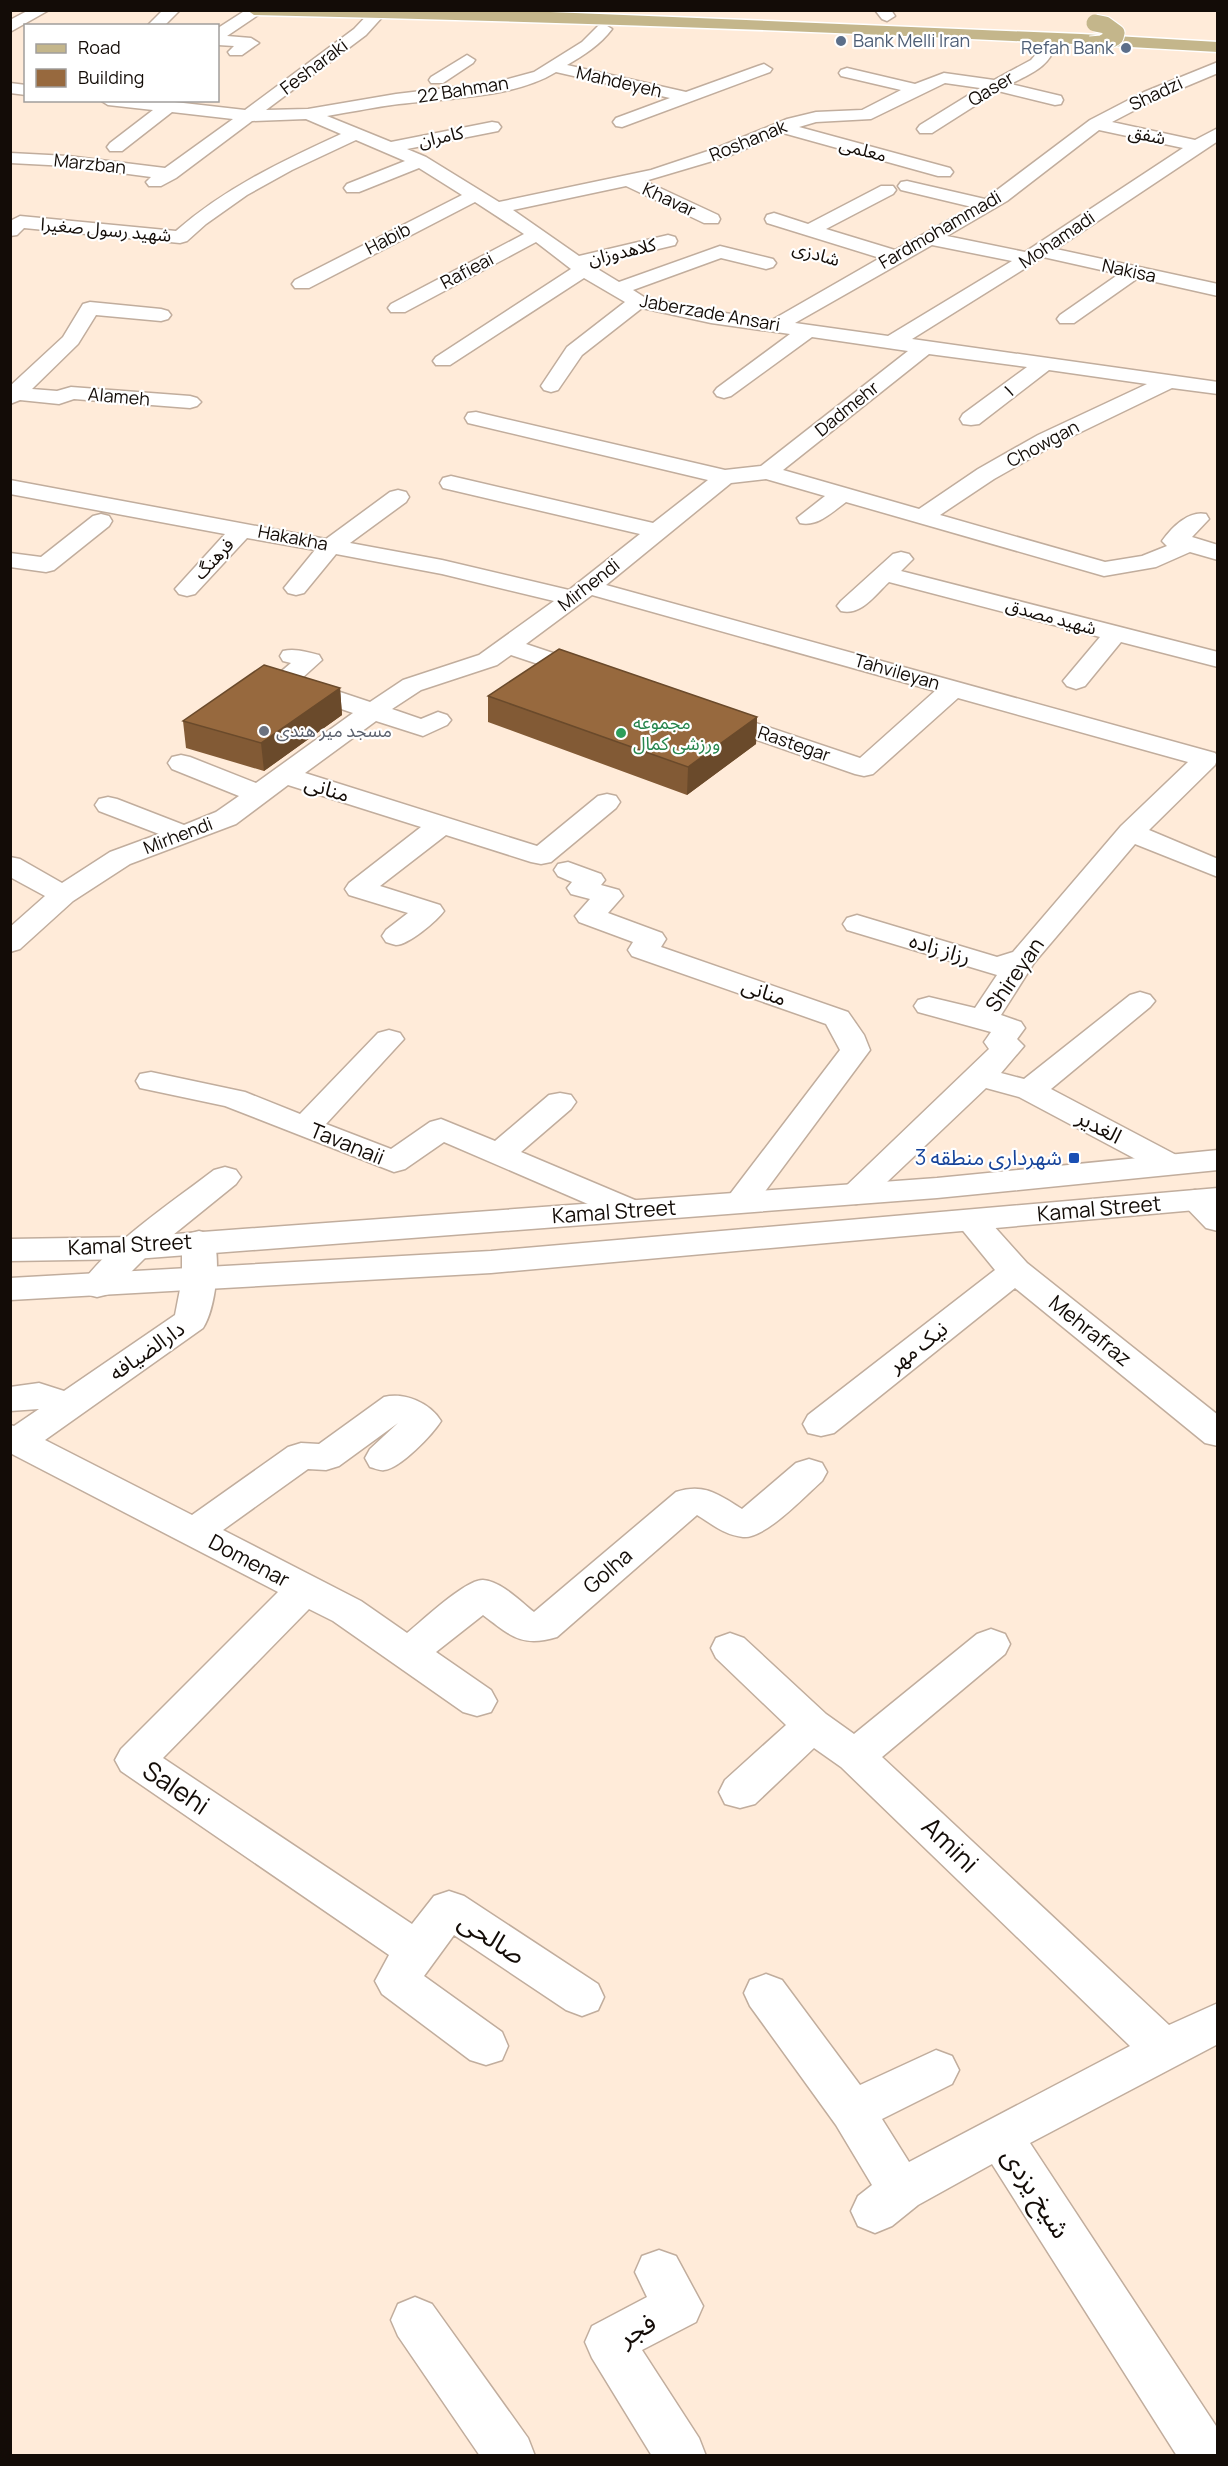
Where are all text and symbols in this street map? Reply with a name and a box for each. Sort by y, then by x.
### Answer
legend [24,24,219,102]
place label: Bank Melli Iran [853,28,970,52]
street label: Fesharaki [275,33,352,99]
marker: Bank Melli Iran [834,34,848,48]
text: Road [78,35,121,59]
place label: Refah Bank [1021,35,1115,59]
marker: Refah Bank [1119,41,1133,55]
street label: Mahdeyeh [574,60,664,103]
text: Building [78,65,144,89]
street label: Qaser [963,65,1018,111]
street label: 22 Bahman [416,70,510,108]
street label: Shadzi [1125,70,1186,116]
street label: Roshanak [705,113,791,166]
street label: شفق [1126,118,1168,150]
street label: کامران [416,119,466,152]
street label: معلمی [837,131,889,167]
street label: Marzban [53,147,127,179]
street label: Khavar [639,176,700,222]
street label: Fardmohammadi [874,184,1005,274]
street label: Mohamadi [1014,205,1099,273]
street label: شهید رسول صغیرا [40,211,173,247]
street label: Habib [361,217,414,260]
street label: کلاهدوزان [585,231,659,270]
street label: شادزی [790,235,843,271]
street label: Rafieai [436,246,497,294]
street label: Nakisa [1100,253,1159,287]
street label: Jaberzade Ansari [638,288,782,336]
street label: Dadmehr [809,375,884,441]
street label: ۱ [997,377,1020,403]
street label: Alameh [87,381,151,411]
street label: Chowgan [1002,414,1083,472]
street label: Hakakha [256,518,330,556]
street label: فرهنگ [188,532,239,584]
street label: Mirhendi [553,553,624,616]
street label: شهید مصدق [1003,592,1099,640]
street label: Tahvileyan [852,647,943,695]
place label: مجموعه ورزشی کمال [633,710,720,755]
place label: مسجد میر هندی [276,718,392,742]
street label: Rastegar [755,719,834,767]
marker: مسجد میر هندی [257,724,271,738]
marker: مجموعه ورزشی کمال [614,726,628,740]
street label: منانی [301,768,353,808]
street label: Mirhendi [140,811,216,859]
street label: رزاز زاده [906,926,974,971]
street label: Shireyan [978,932,1050,1017]
street label: منانی [738,970,790,1012]
street label: الغدیر [1071,1102,1127,1150]
street label: Tavanaii [306,1115,389,1171]
place label: شهرداری منطقه 3 [915,1143,1062,1171]
marker: شهرداری منطقه 3 [1067,1151,1081,1165]
street label: Kamal Street [1036,1189,1162,1227]
street label: Kamal Street [551,1193,677,1229]
street label: Kamal Street [67,1227,193,1261]
street label: Mehrafraz [1044,1288,1138,1372]
street label: دارالضیافه [103,1314,190,1386]
street label: نیک مهر [881,1314,953,1379]
street label: Domenar [204,1527,295,1593]
street label: Golha [577,1541,638,1599]
street label: Salehi [136,1752,217,1823]
street label: Amini [914,1808,987,1880]
street label: صالحی [452,1902,533,1972]
street label: شیخ یزدی [992,2140,1080,2247]
street label: فجر [610,2304,662,2355]

